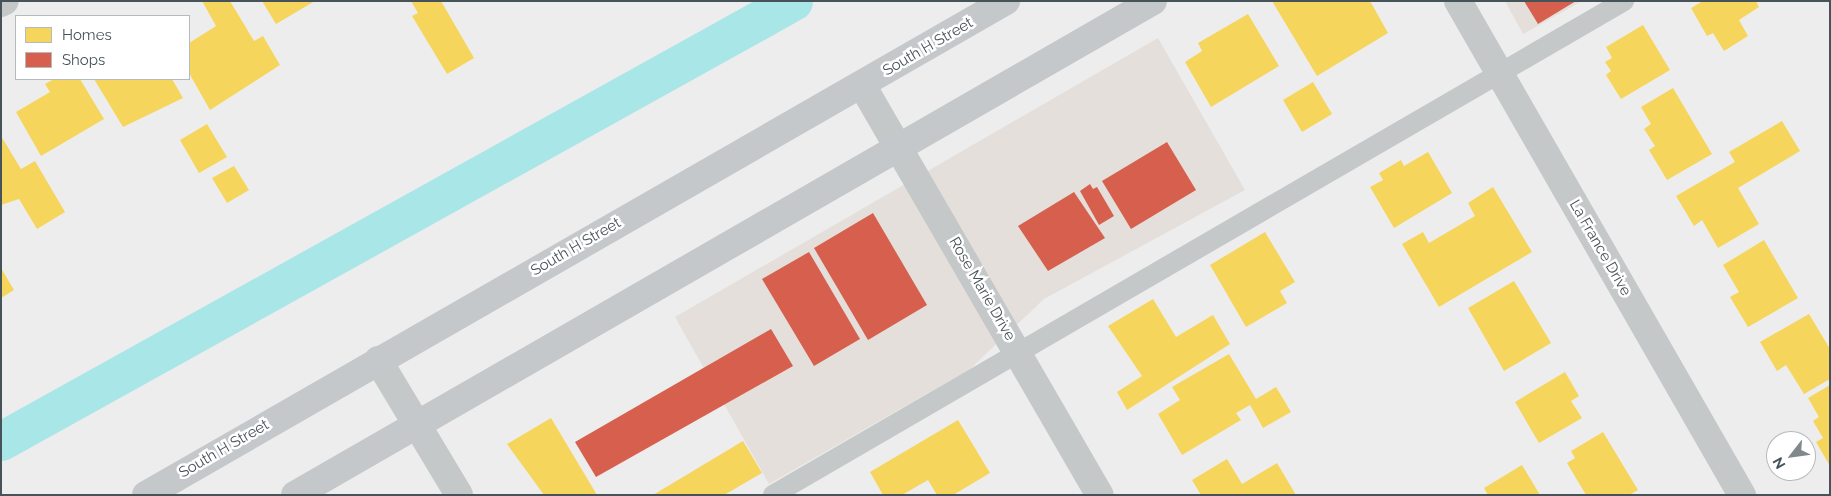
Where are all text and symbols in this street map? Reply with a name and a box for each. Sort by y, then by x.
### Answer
street label: South H Street [880,14,976,80]
legend [15,15,190,80]
text: Homes [62,26,112,44]
text: Shops [62,51,105,69]
street label: La France Drive [1565,197,1635,299]
street label: South H Street [528,214,624,280]
street label: Rose Marie Drive [945,234,1019,344]
street label: South H Street [176,416,272,482]
north arrow [1766,431,1816,481]
text: N [1769,454,1788,472]

